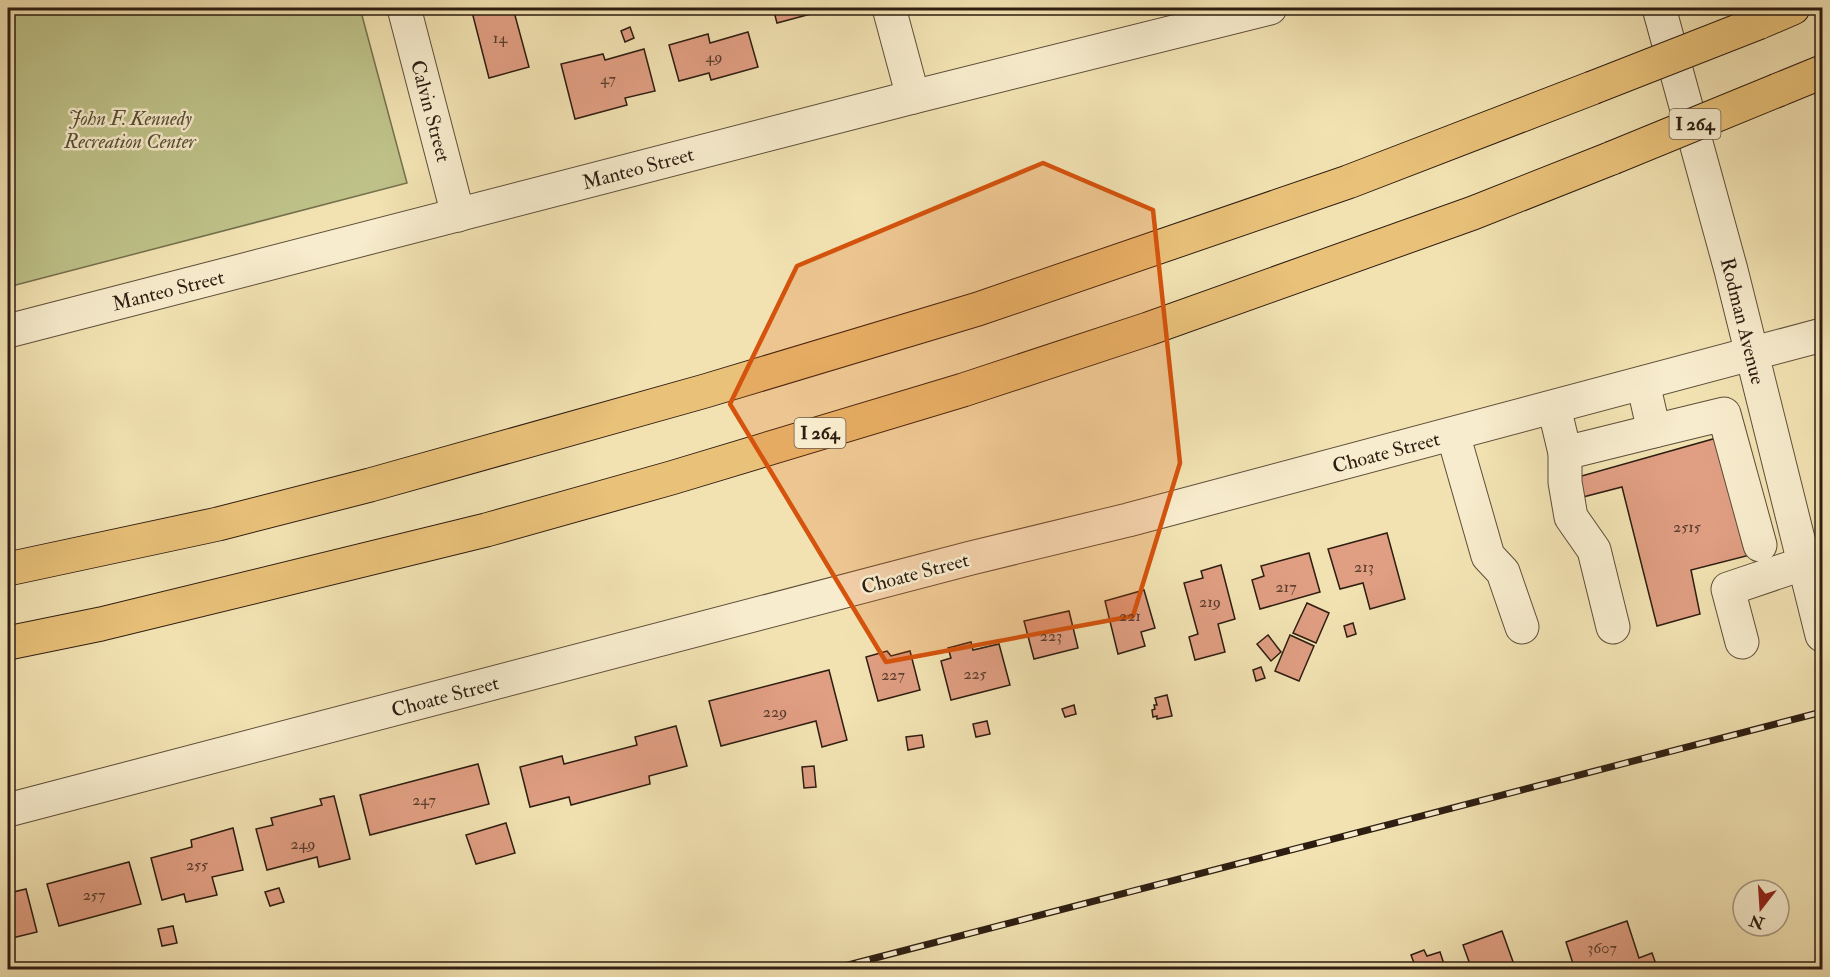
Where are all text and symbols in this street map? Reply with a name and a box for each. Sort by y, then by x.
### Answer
house number: 14 [493,28,509,48]
house number: 49 [706,47,722,67]
street label: Calvin Street [405,57,456,165]
house number: 47 [600,69,616,89]
park label: John F. Kennedy Recreation Center [63,106,197,154]
road number: I 264 [1670,109,1720,139]
street label: Manteo Street [580,141,697,195]
street label: Rodman Avenue [1715,255,1770,387]
street label: Manteo Street [110,264,227,316]
road number: I 264 [794,418,846,448]
street label: Choate Street [1330,426,1443,479]
house number: 2515 [1673,517,1701,537]
street label: Choate Street [859,547,972,600]
house number: 213 [1354,557,1374,577]
house number: 217 [1275,577,1297,597]
house number: 219 [1199,592,1221,612]
house number: 221 [1119,606,1141,626]
house number: 223 [1040,626,1062,646]
house number: 225 [963,664,987,684]
house number: 227 [881,665,905,685]
street label: Choate Street [389,670,502,723]
house number: 229 [763,702,787,722]
house number: 247 [412,790,437,810]
house number: 249 [291,834,315,854]
house number: 255 [186,855,208,875]
north arrow [1731,878,1791,938]
house number: 257 [83,885,106,905]
text: N [1746,910,1768,933]
house number: 3607 [1587,938,1618,958]

